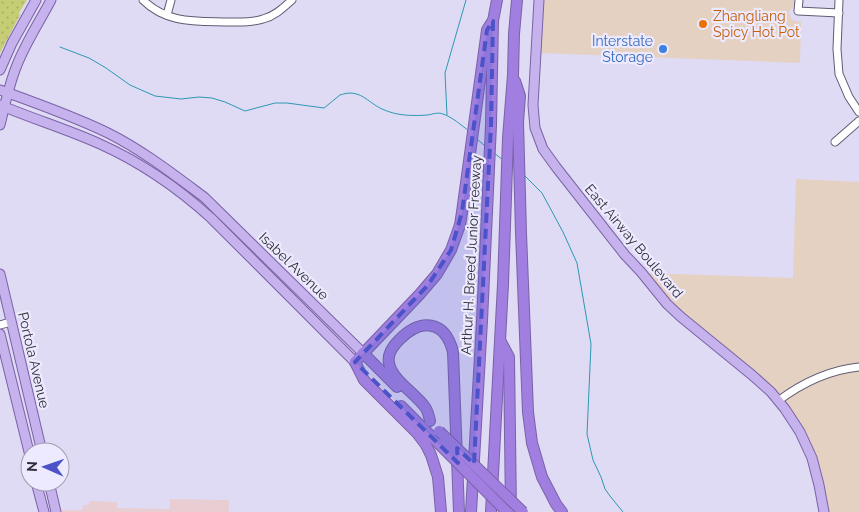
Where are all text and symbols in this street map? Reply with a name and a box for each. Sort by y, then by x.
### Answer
place label: Zhangliang Spicy Hot Pot [713,8,800,40]
marker: Zhangliang Spicy Hot Pot [697,18,709,30]
place label: Interstate Storage [592,33,653,65]
marker: Interstate Storage [657,43,669,55]
street label: Arthur H. Breed Junior Freeway [458,154,484,355]
street label: East Airway Boulevard [582,181,686,301]
street label: Isabel Avenue [256,229,332,303]
street label: Portola Avenue [15,310,53,410]
north arrow [20,442,70,492]
text: N [24,461,40,472]

